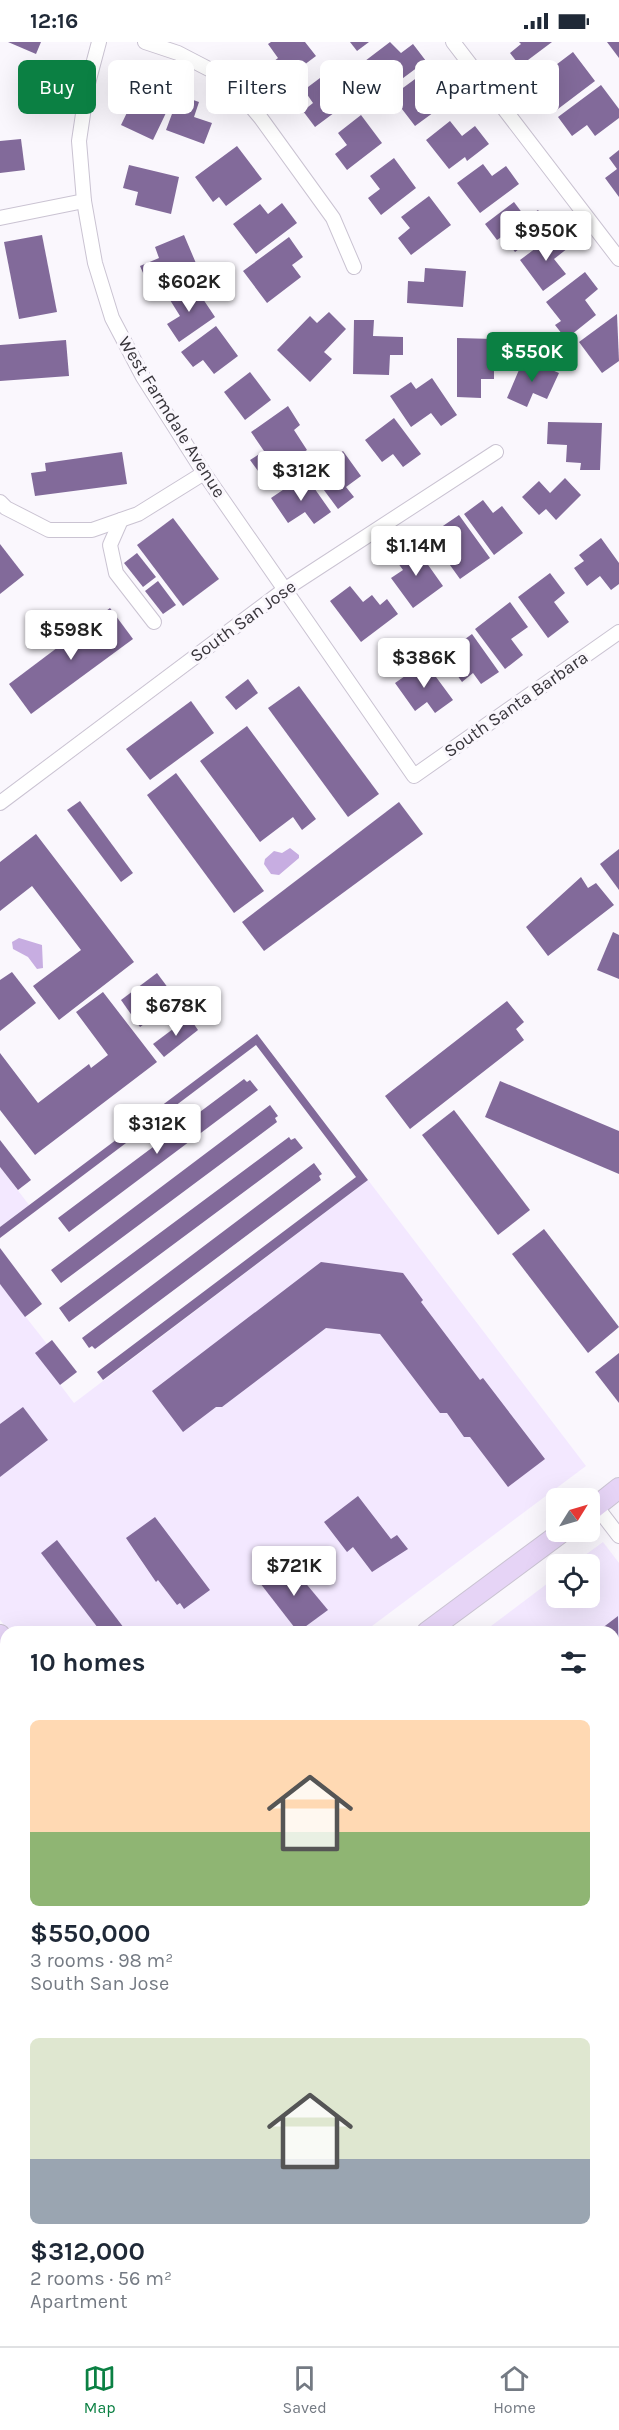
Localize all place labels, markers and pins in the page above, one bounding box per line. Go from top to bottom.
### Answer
pin: $950K [504,211,588,262]
pin: $602K [147,262,231,313]
pin: $550K [490,332,574,383]
pin: $312K [259,451,343,502]
pin: $1.14M [367,526,465,577]
pin: $598K [29,610,113,661]
pin: $386K [382,638,466,689]
pin: $678K [134,986,218,1037]
pin: $312K [115,1104,199,1155]
pin: $721K [252,1546,336,1597]

